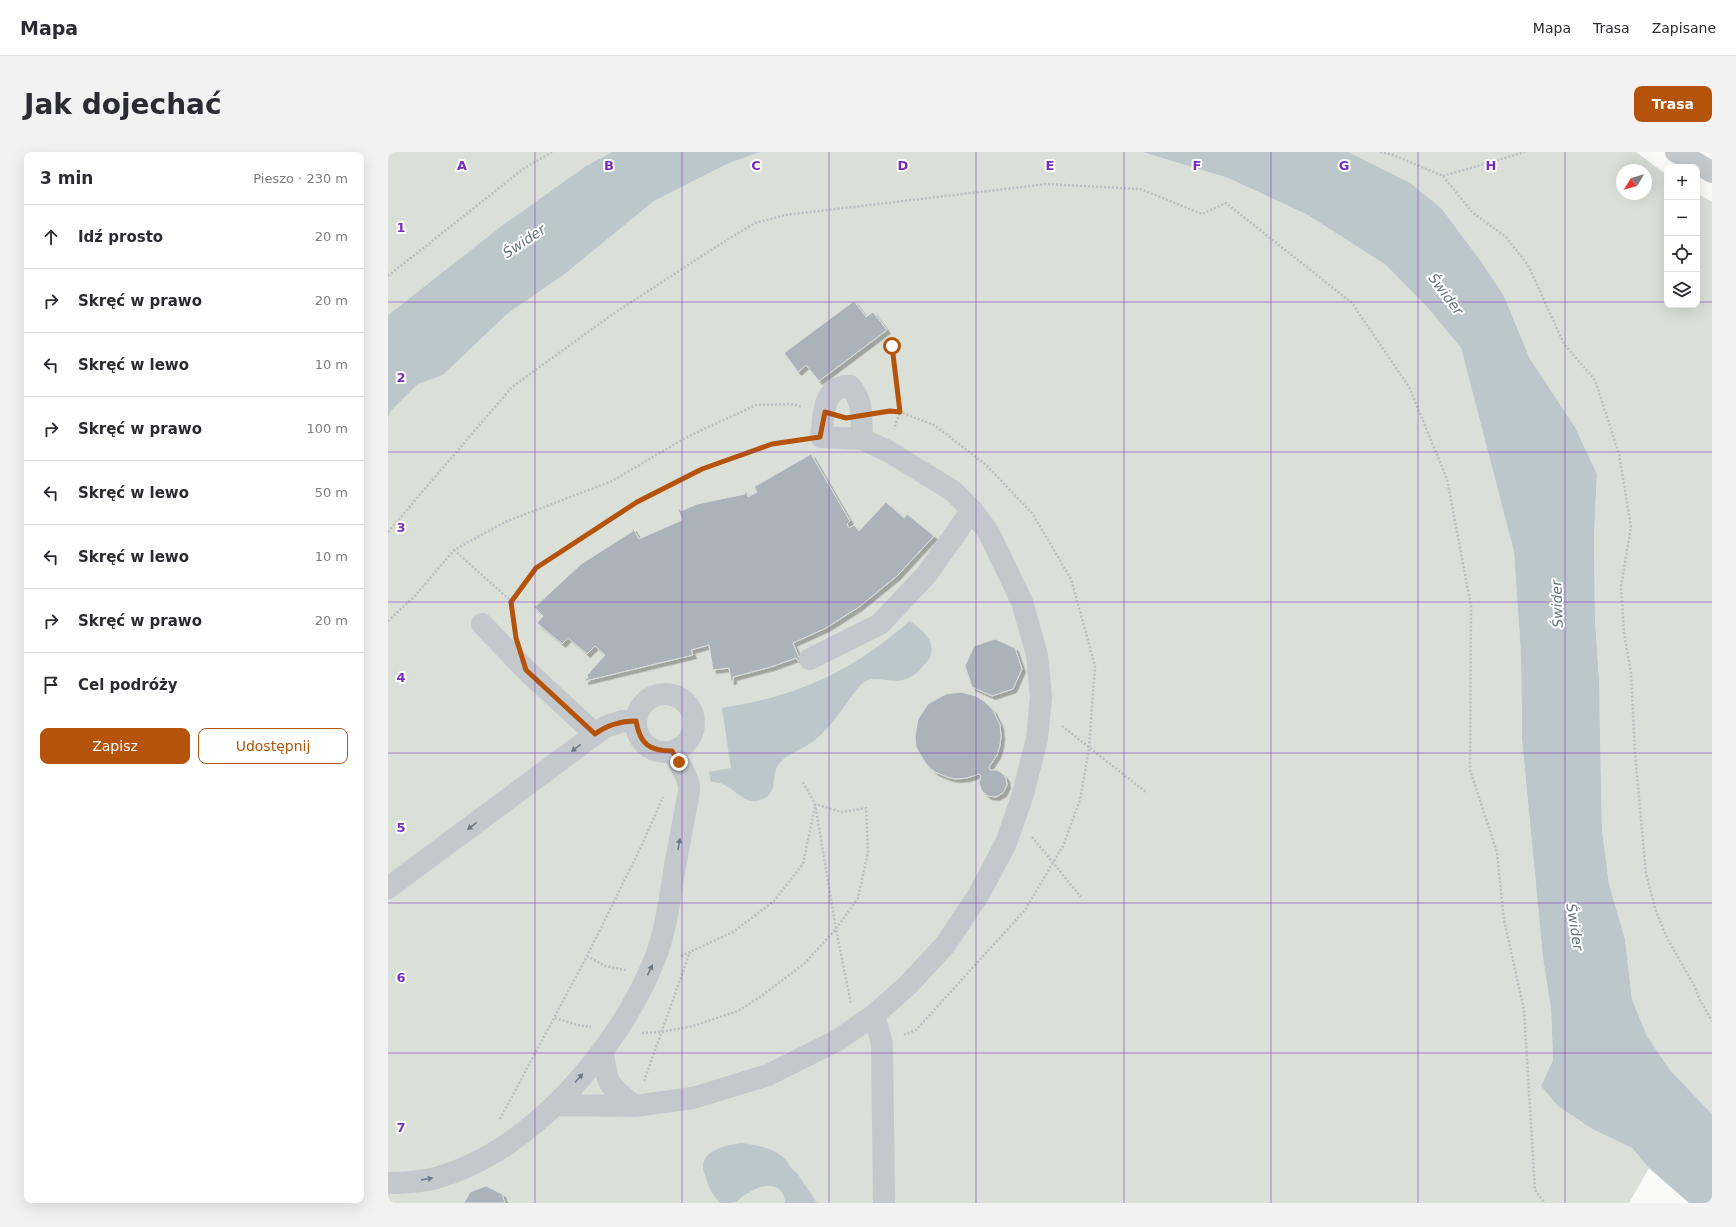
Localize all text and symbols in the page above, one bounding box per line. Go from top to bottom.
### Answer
text: Mapa [20,17,78,39]
text: Mapa [1533,20,1571,36]
text: Trasa [1593,20,1630,36]
text: Zapisane [1652,20,1716,36]
button: Trasa [1634,86,1712,122]
text: Jak dojechać [24,88,222,121]
text: A [457,158,467,173]
text: B [604,158,614,173]
text: C [751,158,761,173]
text: D [898,158,909,173]
text: E [1046,158,1054,173]
text: F [1193,158,1201,173]
text: G [1339,158,1349,173]
text: H [1486,158,1496,173]
north arrow [1616,164,1652,200]
map controls [1664,164,1700,308]
button: + [1664,164,1700,200]
text: 3 min [40,168,93,188]
text: Pieszo · 230 m [253,171,348,186]
button: − [1664,200,1700,236]
text: 1 [396,220,406,235]
water label: Świder [499,220,549,261]
icon: ahead [40,226,62,248]
text: Idź prosto [78,228,163,246]
text: 20 m [315,229,348,244]
button: locate [1664,236,1700,272]
water label: Świder [1425,270,1468,319]
button: layers [1664,272,1700,308]
icon: right [40,290,62,312]
text: Skręć w prawo [78,292,202,310]
text: 20 m [315,293,348,308]
route start [883,337,901,355]
icon: left [40,354,62,376]
text: Skręć w lewo [78,356,189,374]
text: 10 m [315,357,348,372]
text: 2 [396,370,406,385]
icon: right [40,418,62,440]
text: Skręć w prawo [78,420,202,438]
text: 100 m [306,421,348,436]
icon: left [40,482,62,504]
text: Skręć w lewo [78,484,189,502]
text: 50 m [315,485,348,500]
text: 3 [396,520,406,535]
icon: left [40,546,62,568]
text: Skręć w lewo [78,548,189,566]
text: 10 m [315,549,348,564]
water label: Świder [1547,579,1566,628]
icon: right [40,610,62,632]
text: Skręć w prawo [78,612,202,630]
text: 20 m [315,613,348,628]
text: 4 [396,670,406,685]
icon: arrive [40,674,62,696]
text: Cel podróży [78,676,178,694]
button: Zapisz [40,728,190,764]
button: Udostępnij [198,728,348,764]
one-way arrow [571,744,582,752]
route end [670,753,688,771]
text: 5 [396,820,406,835]
one-way arrow [467,821,478,830]
one-way arrow [677,838,683,850]
water label: Świder [1563,902,1588,953]
one-way arrow [647,965,653,976]
text: 6 [396,970,406,985]
one-way arrow [574,1074,583,1083]
text: 7 [396,1120,406,1135]
one-way arrow [421,1176,433,1182]

